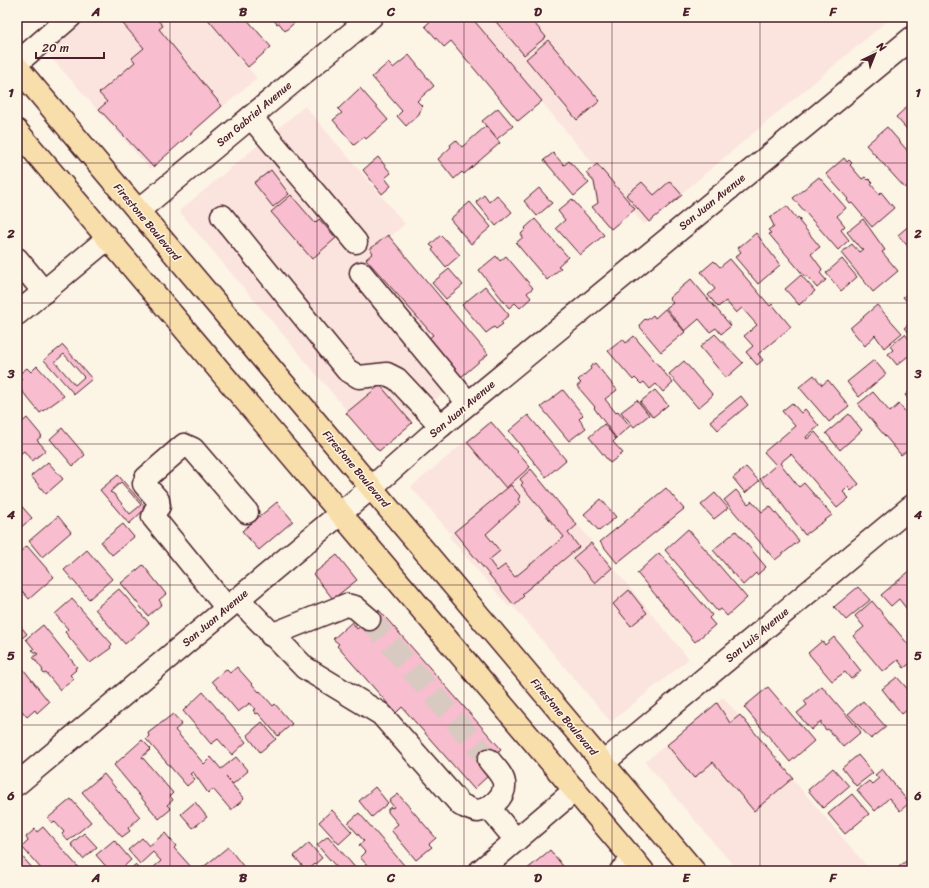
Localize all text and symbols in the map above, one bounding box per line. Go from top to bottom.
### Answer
text: A [91,0,100,23]
text: B [239,0,248,23]
text: C [386,0,396,23]
text: D [534,0,542,23]
text: E [682,0,691,23]
text: F [828,0,837,23]
scale bar [36,34,104,60]
north arrow [855,34,895,74]
text: 20 m [42,37,69,59]
text: N [871,37,891,57]
street label: San Gabriel Avenue [212,76,296,152]
text: 1 [8,81,14,104]
text: 1 [915,81,921,104]
street label: San Juan Avenue [674,168,750,235]
street label: Firestone Boulevard [109,179,186,266]
text: 2 [6,222,15,245]
text: 2 [913,222,922,245]
text: 3 [6,362,15,385]
text: 3 [913,362,922,385]
street label: San Juan Avenue [425,375,500,443]
street label: Firestone Boulevard [318,426,395,513]
text: 4 [6,503,16,526]
text: 4 [913,503,923,526]
street label: San Juan Avenue [178,584,253,652]
street label: San Luis Avenue [721,602,794,667]
text: 5 [7,644,15,667]
text: 5 [914,644,922,667]
street label: Firestone Boulevard [526,674,603,761]
text: 6 [6,784,15,807]
text: 6 [913,784,922,807]
text: A [91,866,100,888]
text: B [239,866,248,888]
text: C [386,866,396,888]
text: D [534,866,542,888]
text: E [682,866,691,888]
text: F [828,866,837,888]

